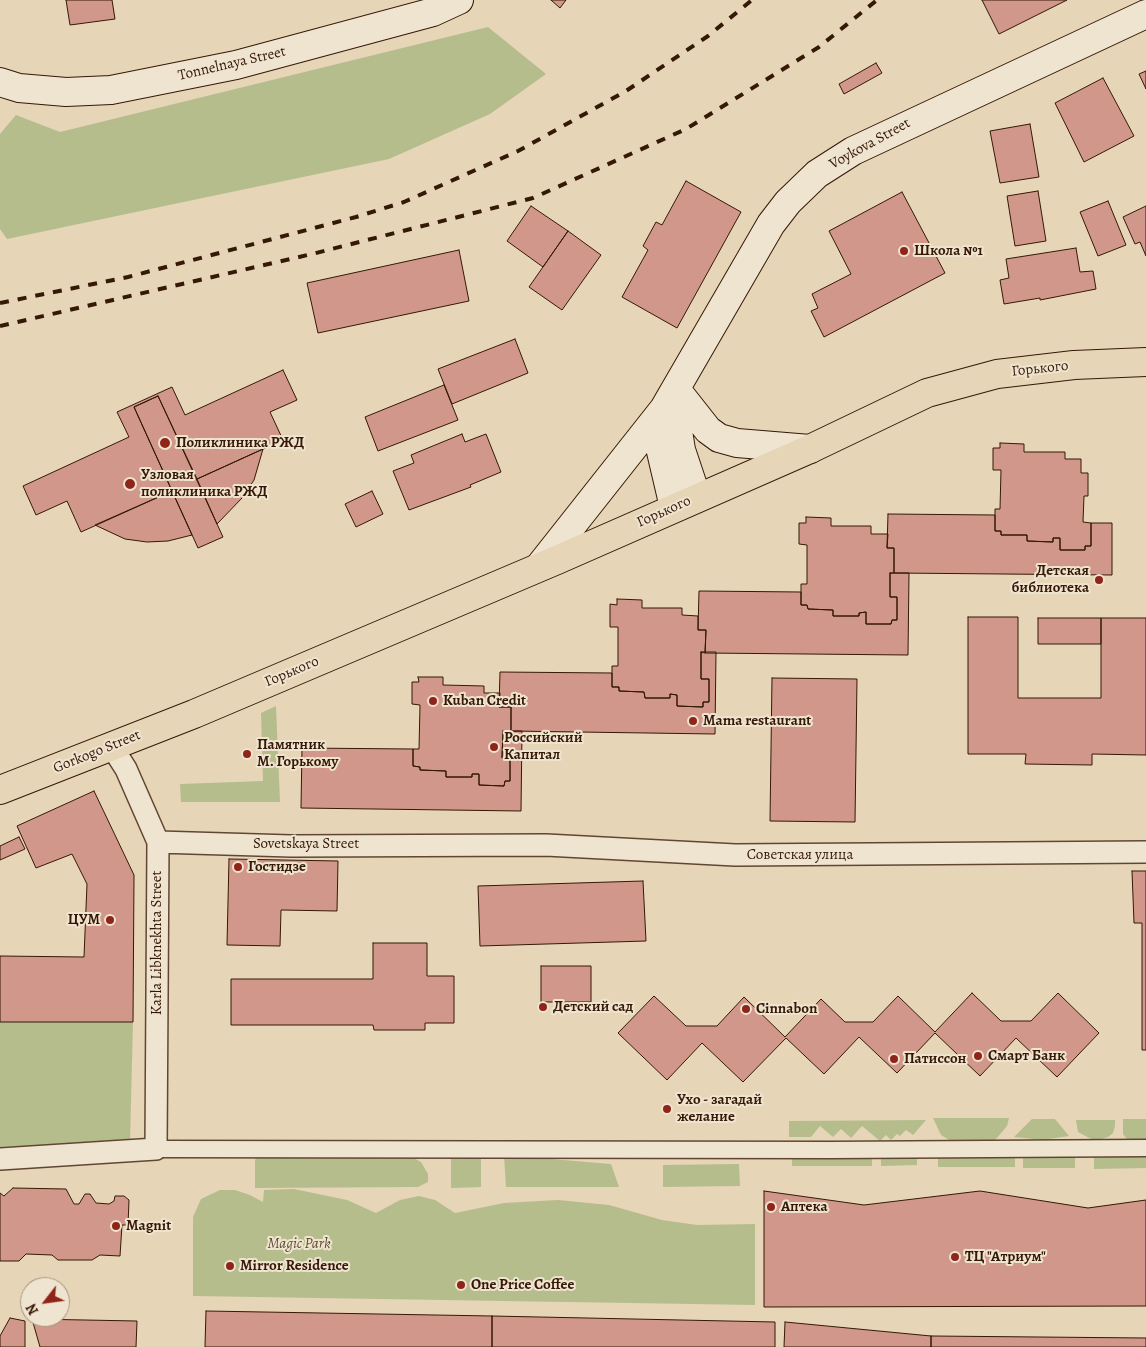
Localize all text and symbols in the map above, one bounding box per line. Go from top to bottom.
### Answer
street label: Tonnelnaya Street [176,43,288,85]
street label: Voykova Street [826,114,914,174]
place label: Школа №1 [914,242,983,260]
marker: Школа №1 [898,245,910,257]
street label: Горького [1011,357,1069,381]
place label: Поликлиника РЖД [176,434,304,452]
marker: Поликлиника РЖД [158,436,172,450]
place label: Узловая поликлиника РЖД [141,466,267,501]
marker: Узловая поликлиника РЖД [123,477,137,491]
street label: Горького [634,492,694,532]
place label: Детская библиотека [1012,562,1089,597]
marker: Детская библиотека [1093,574,1105,586]
street label: Горького [262,653,322,691]
place label: Kuban Credit [443,692,526,710]
marker: Kuban Credit [427,695,439,707]
place label: Mama restaurant [703,712,811,730]
marker: Mama restaurant [687,715,699,727]
street label: Gorkogo Street [51,726,143,778]
place label: Российский Капитал [504,729,583,764]
place label: Памятник М. Горькому [257,736,339,771]
marker: Российский Капитал [488,741,500,753]
marker: Памятник М. Горькому [241,748,253,760]
street label: Sovetskaya Street [253,835,359,853]
street label: Советская улица [747,846,853,864]
place label: Гостидзе [248,858,306,876]
marker: Гостидзе [232,861,244,873]
street label: Karla Libknekhta Street [148,871,166,1015]
place label: ЦУМ [68,911,100,929]
marker: ЦУМ [104,914,116,926]
place label: Детский сад [553,998,633,1016]
place label: Cinnabon [756,1000,817,1018]
marker: Детский сад [537,1001,549,1013]
marker: Cinnabon [740,1003,752,1015]
place label: Смарт Банк [988,1047,1065,1065]
place label: Патиссон [904,1050,966,1068]
marker: Смарт Банк [972,1050,984,1062]
marker: Патиссон [888,1053,900,1065]
place label: Ухо - загадай желание [677,1091,762,1126]
marker: Ухо - загадай желание [661,1103,673,1115]
place label: Аптека [781,1198,828,1216]
marker: Аптека [765,1201,777,1213]
place label: Magnit [126,1217,171,1235]
marker: Magnit [110,1220,122,1232]
park label: Magic Park [267,1235,331,1253]
place label: ТЦ "Атриум" [965,1248,1046,1266]
marker: ТЦ "Атриум" [949,1251,961,1263]
place label: Mirror Residence [240,1257,349,1275]
marker: Mirror Residence [224,1260,236,1272]
place label: One Price Coffee [471,1276,574,1294]
north arrow [20,1277,70,1327]
marker: One Price Coffee [455,1279,467,1291]
text: N [22,1300,43,1318]

